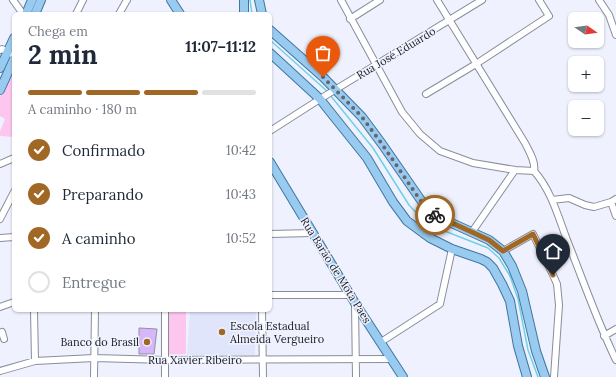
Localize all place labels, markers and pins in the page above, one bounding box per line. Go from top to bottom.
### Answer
pin [306,36,340,77]
pin [536,234,570,275]
place label: Escola Estadual Almeida Vergueiro [229,319,324,346]
marker: Escola Estadual Almeida Vergueiro [217,327,227,337]
place label: Banco do Brasil [60,335,139,349]
marker: Banco do Brasil [142,337,152,347]

